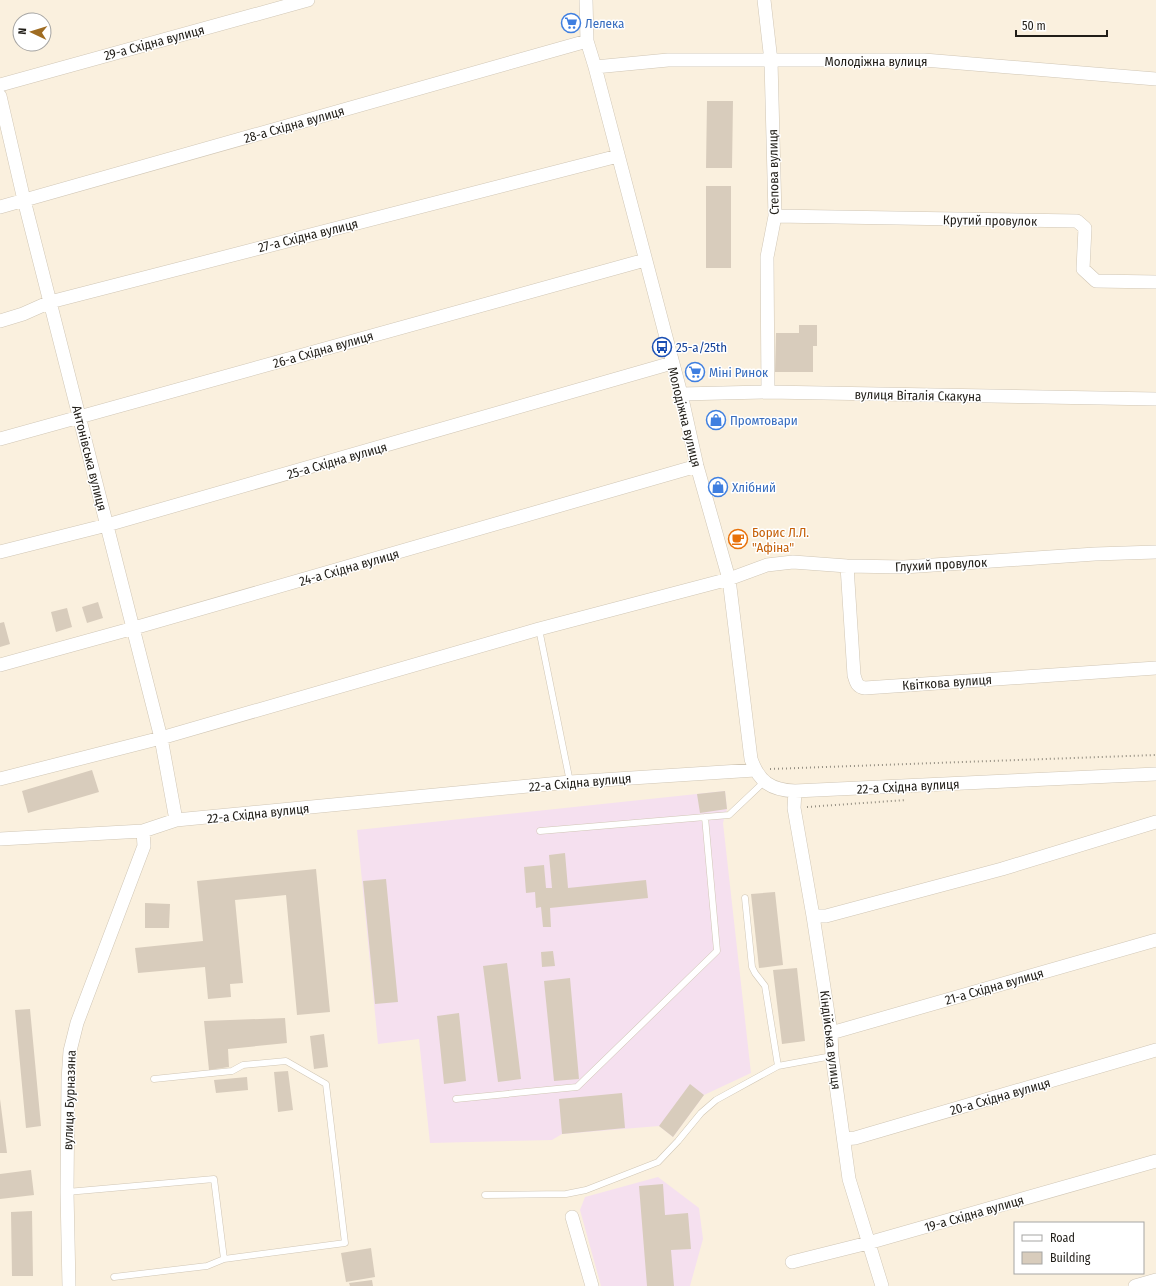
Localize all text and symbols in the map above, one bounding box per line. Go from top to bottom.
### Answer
north arrow [12,12,52,52]
supermarket icon: Лелека [560,12,582,34]
scale bar [1016,12,1107,38]
place label: Лелека [585,16,624,31]
text: 50 m [1022,19,1046,33]
street label: 29-а Східна вулиця [102,22,206,63]
text: N [16,28,29,35]
street label: Молодіжна вулиця [825,54,927,69]
street label: 28-а Східна вулиця [242,103,346,146]
street label: Степова вулиця [765,129,782,215]
street label: Крутий провулок [943,212,1037,229]
street label: 27-а Східна вулиця [257,216,360,255]
street label: 26-а Східна вулиця [271,328,375,371]
bus stop icon: 25-а/25th [651,336,673,358]
place label: 25-а/25th [676,340,727,355]
supermarket icon: Міні Ринок [684,361,706,383]
street label: Молодіжна вулиця [665,365,704,469]
place label: Міні Ринок [709,365,768,380]
street label: вулиця Віталія Скакуна [854,387,982,404]
street label: Антонівська вулиця [69,404,110,512]
shop icon: Промтовари [705,409,727,431]
place label: Промтовари [730,413,798,428]
street label: 25-а Східна вулиця [286,439,389,482]
shop icon: Хлібний [707,476,729,498]
place label: Хлібний [732,480,776,495]
place label: Борис Л.Л. "Афіна" [752,525,809,555]
cafe icon: Борис Л.Л. "Афіна" [727,528,749,550]
street label: 24-а Східна вулиця [298,546,401,589]
street label: Глухий провулок [895,555,987,574]
street label: Квіткова вулиця [902,672,992,693]
street label: 22-а Східна вулиця [528,771,632,794]
street label: 22-а Східна вулиця [856,776,960,797]
street label: 22-а Східна вулиця [206,801,310,826]
street label: 21-а Східна вулиця [943,965,1045,1008]
street label: Кіндійська вулиця [817,990,844,1091]
street label: вулиця Бурназяна [60,1050,79,1150]
street label: 20-а Східна вулиця [948,1075,1052,1118]
street label: 19-а Східна вулиця [923,1192,1026,1235]
legend [1014,1222,1144,1274]
text: Road [1050,1231,1075,1245]
text: Building [1050,1251,1091,1265]

